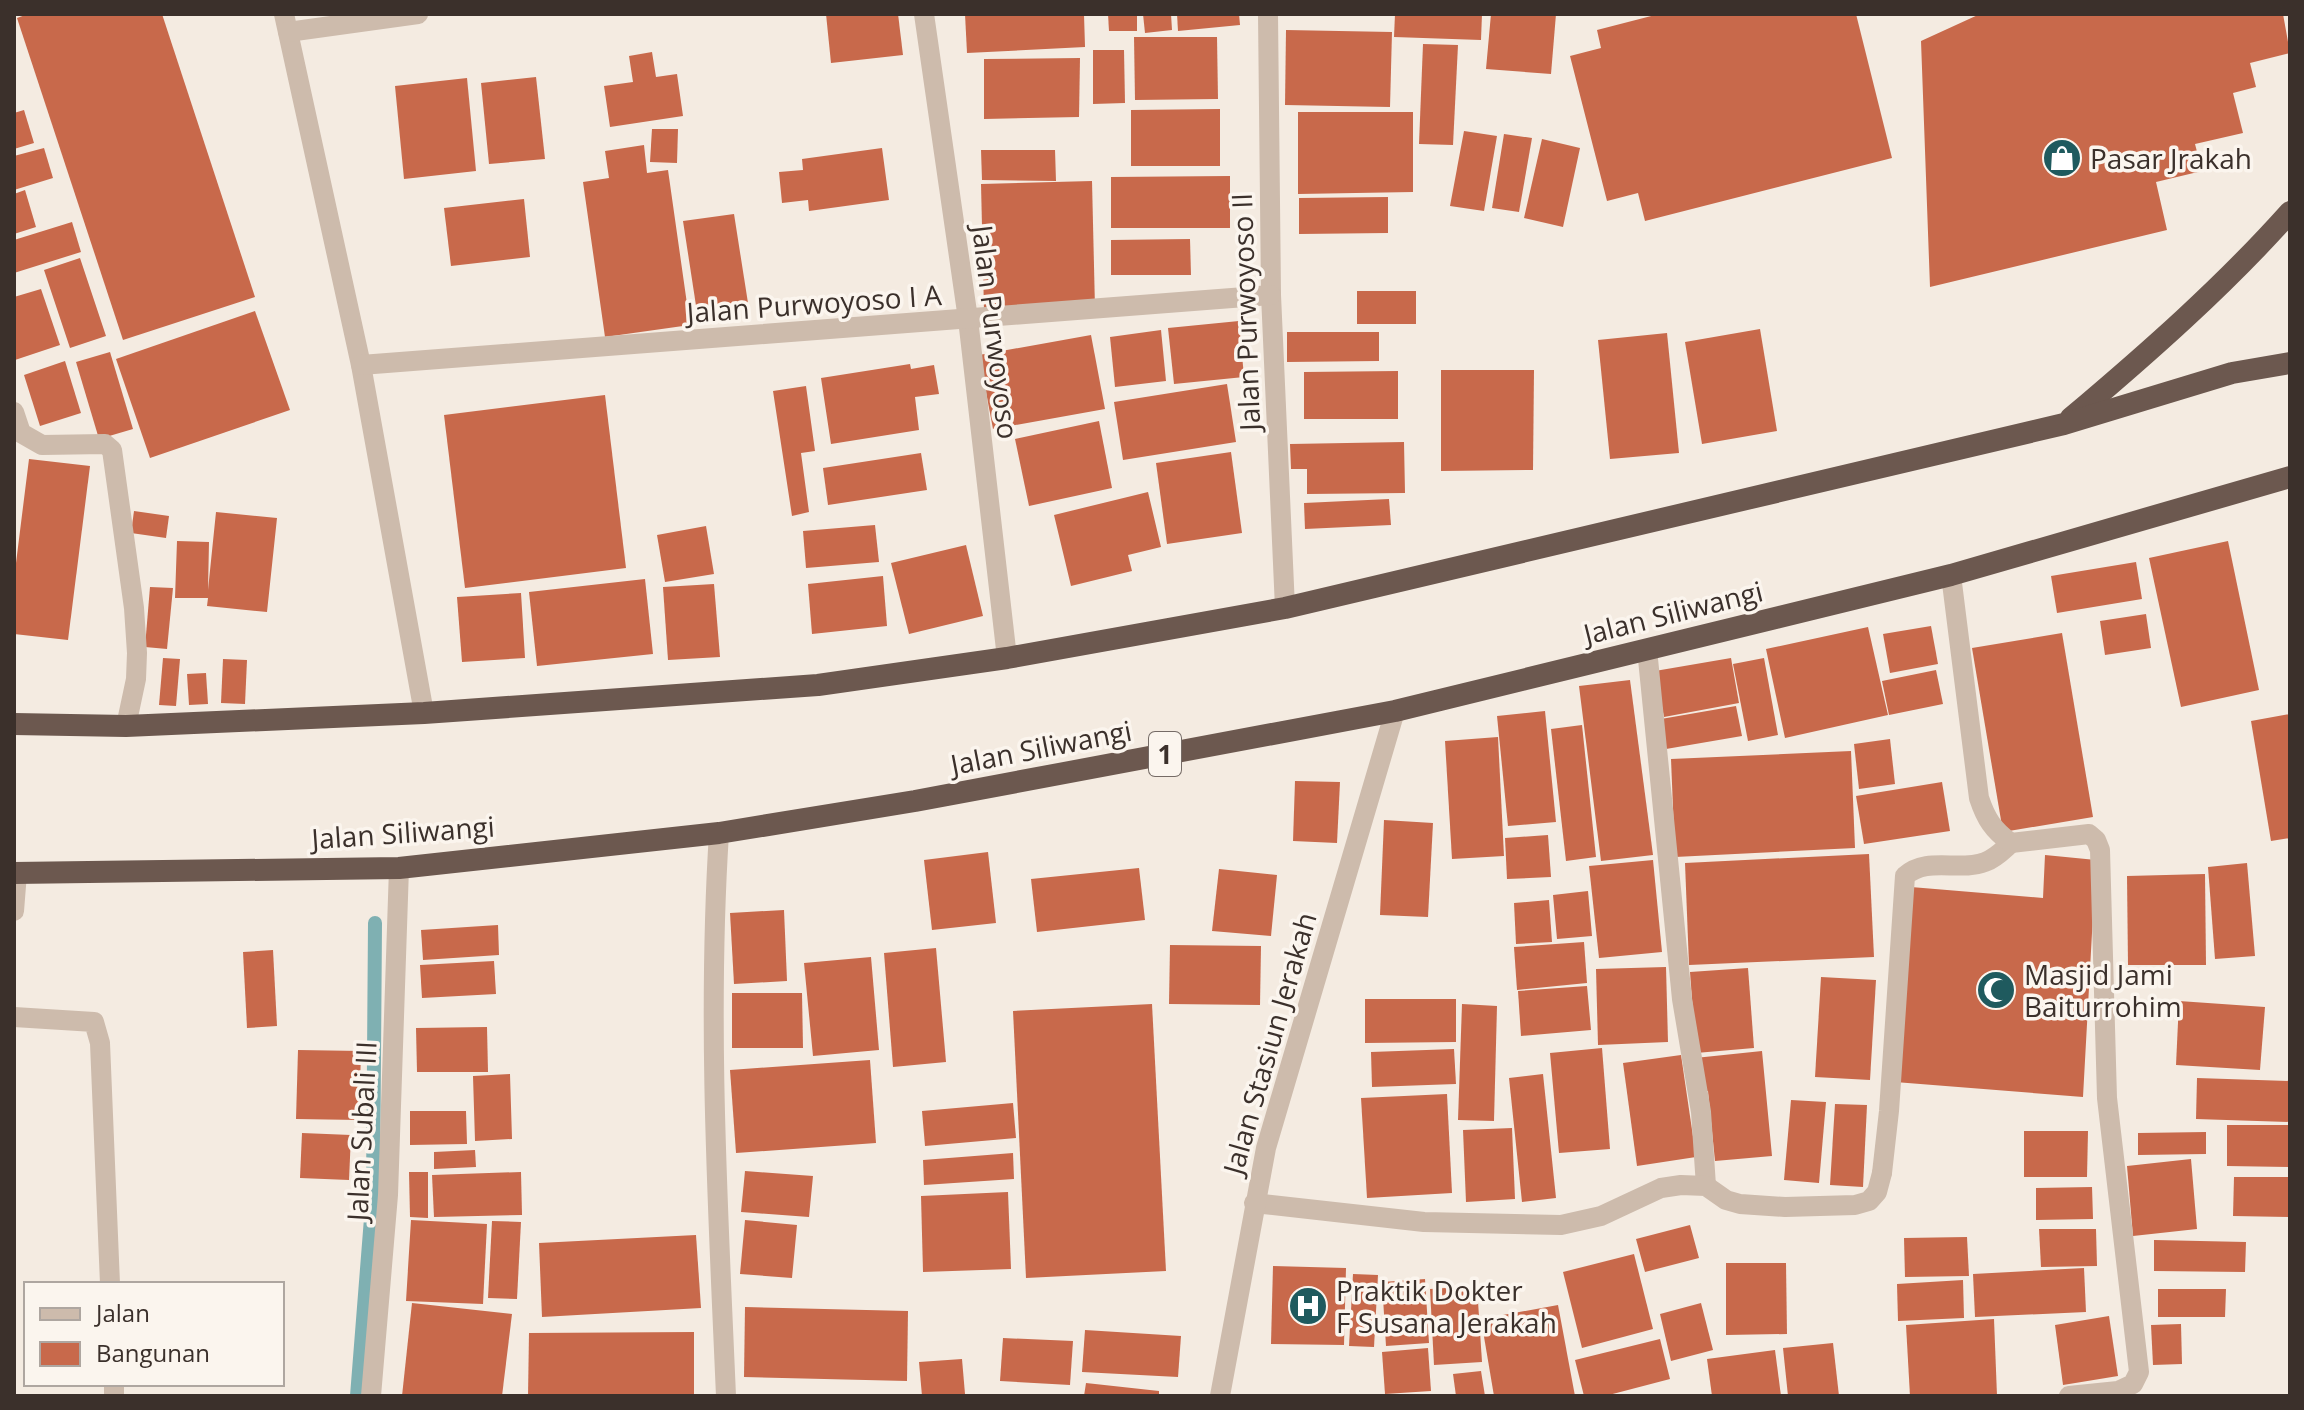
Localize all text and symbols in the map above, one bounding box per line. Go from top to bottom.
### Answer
shop icon: Pasar Jrakah [2041,137,2083,179]
place label: Pasar Jrakah [2090,139,2252,177]
street label: Jalan Purwoyoso II [1222,192,1268,435]
street label: Jalan Purwoyoso [964,220,1028,441]
street label: Jalan Purwoyoso I A [682,275,943,331]
street label: Jalan Siliwangi [1577,571,1767,653]
street label: Jalan Siliwangi [944,711,1135,784]
road number: 1 [1149,732,1181,776]
street label: Jalan Siliwangi [307,807,496,858]
street label: Jalan Stasiun Jerakah [1213,908,1325,1181]
place label: Masjid Jami Baiturrohim [2024,955,2182,1025]
mosque icon: Masjid Jami Baiturrohim [1975,969,2017,1011]
street label: Jalan Subali III [337,1040,385,1225]
place label: Praktik Dokter F Susana Jerakah [1336,1271,1557,1341]
legend [24,1282,284,1386]
hospital icon: Praktik Dokter F Susana Jerakah [1287,1285,1329,1327]
text: Jalan [94,1296,150,1329]
text: Bangunan [96,1336,210,1369]

